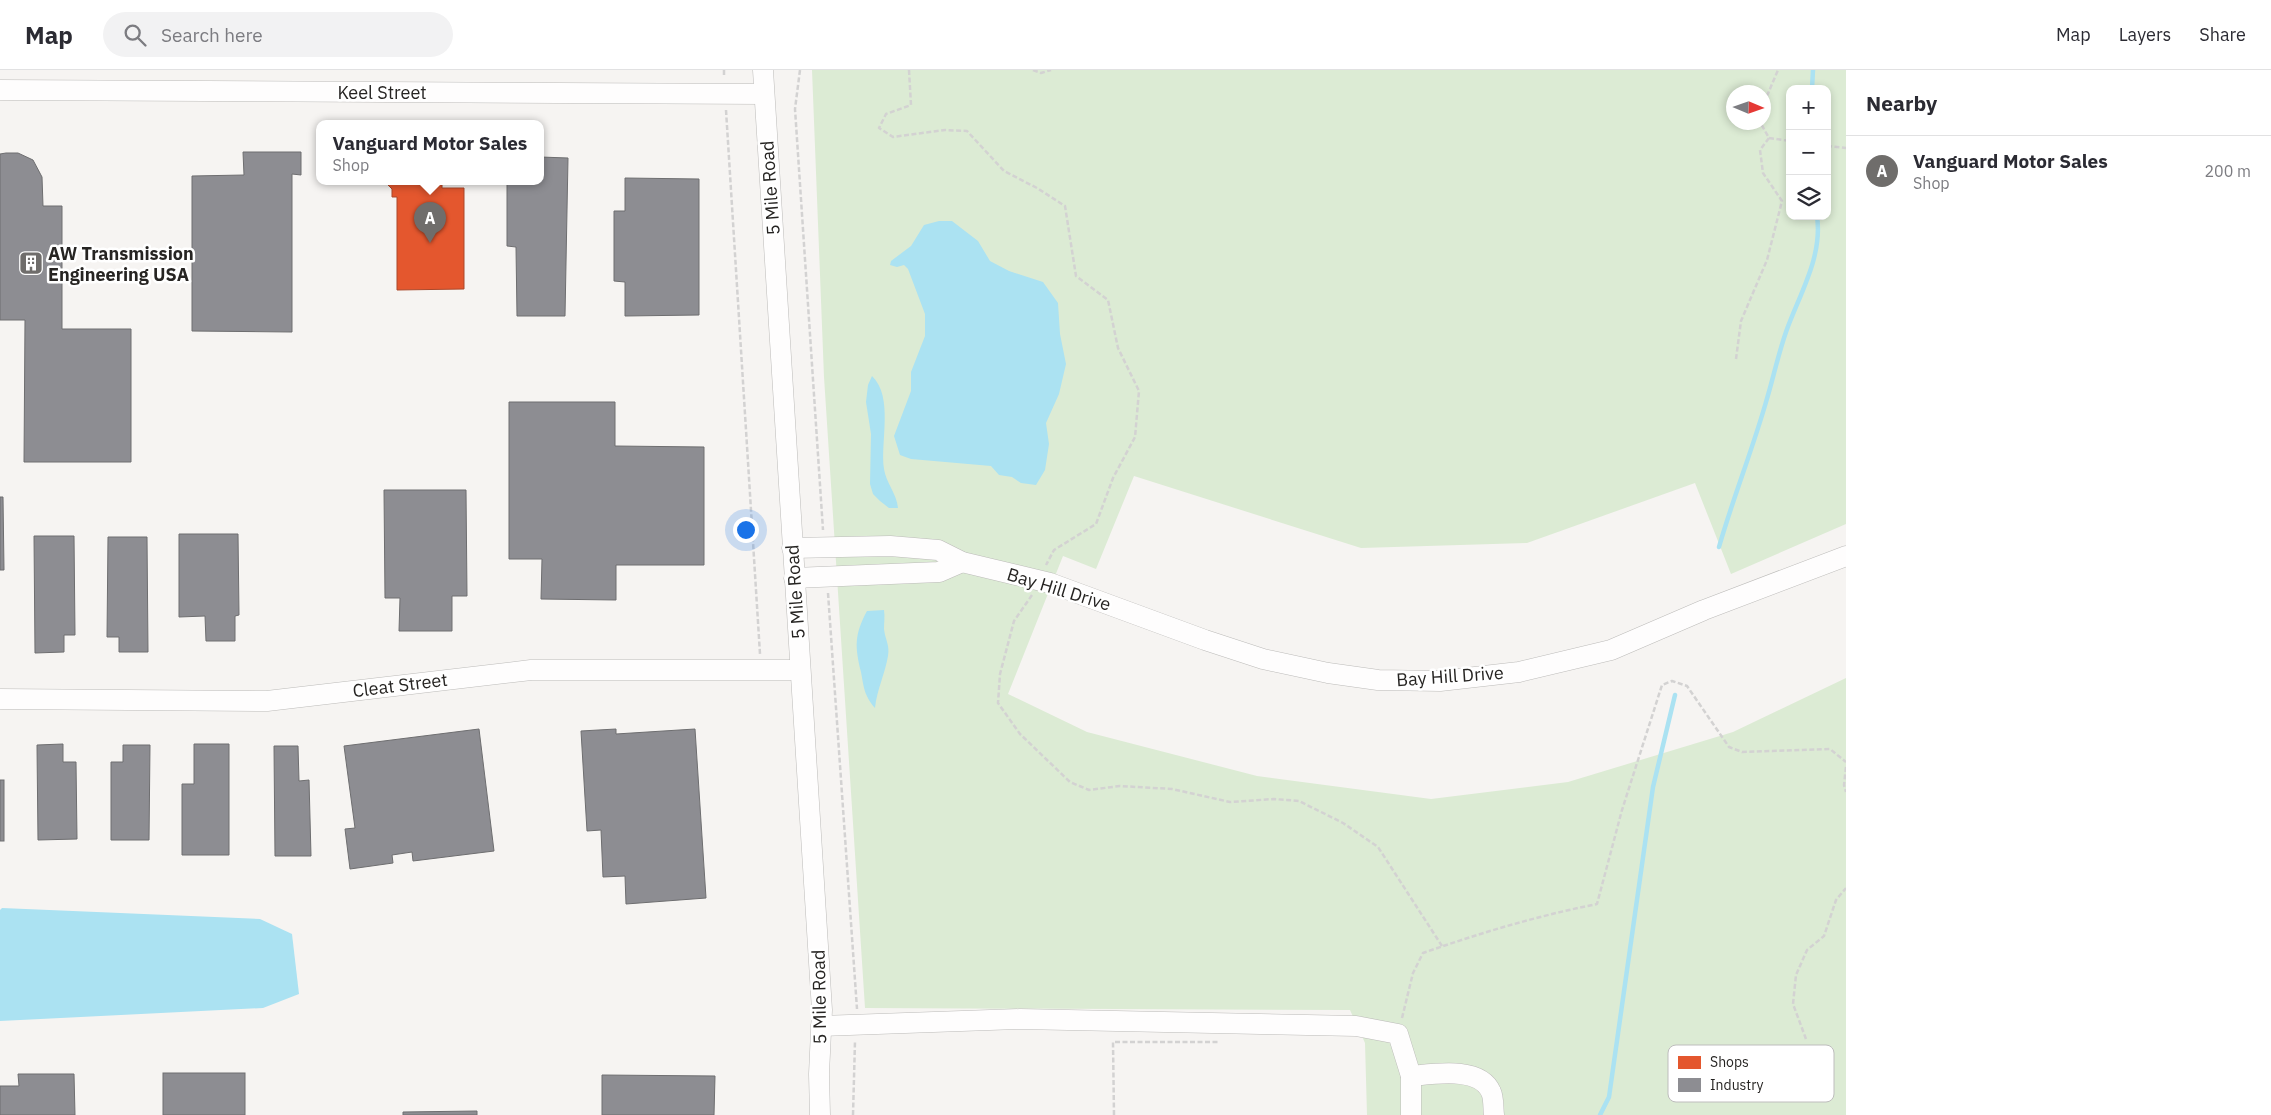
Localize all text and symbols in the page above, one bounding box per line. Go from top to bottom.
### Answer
search box [103,12,453,57]
text: Map [25,19,73,51]
icon: search [121,21,149,49]
text: Search here [161,23,263,47]
text: Map [2056,23,2091,46]
text: Layers [2119,23,2171,46]
text: Share [2199,23,2246,46]
street label: Keel Street [337,81,427,104]
north arrow [1726,85,1771,130]
map controls [1786,85,1831,220]
button: + [1786,85,1831,130]
text: Nearby [1866,89,1937,117]
popup [316,120,544,185]
button: − [1786,130,1831,175]
text: Vanguard Motor Sales [333,131,527,155]
street label: 5 Mile Road [755,140,785,236]
text: Vanguard Motor Sales [1913,149,2108,173]
text: Shop [333,155,369,175]
text: A [1877,161,1887,181]
text: 200 m [2204,161,2251,181]
text: Shop [1913,173,1950,193]
button: layers [1786,175,1831,220]
pin: A [414,202,446,243]
place label: AW Transmission Engineering USA [48,242,194,286]
building icon: AW Transmission Engineering USA [18,250,44,276]
your location [733,517,759,543]
street label: 5 Mile Road [780,544,810,640]
street label: Bay Hill Drive [1004,562,1114,616]
street label: Bay Hill Drive [1396,661,1505,691]
street label: Cleat Street [351,668,449,702]
street label: 5 Mile Road [807,950,831,1044]
legend [1668,1045,1834,1102]
text: Shops [1710,1053,1749,1071]
text: Industry [1710,1076,1764,1094]

